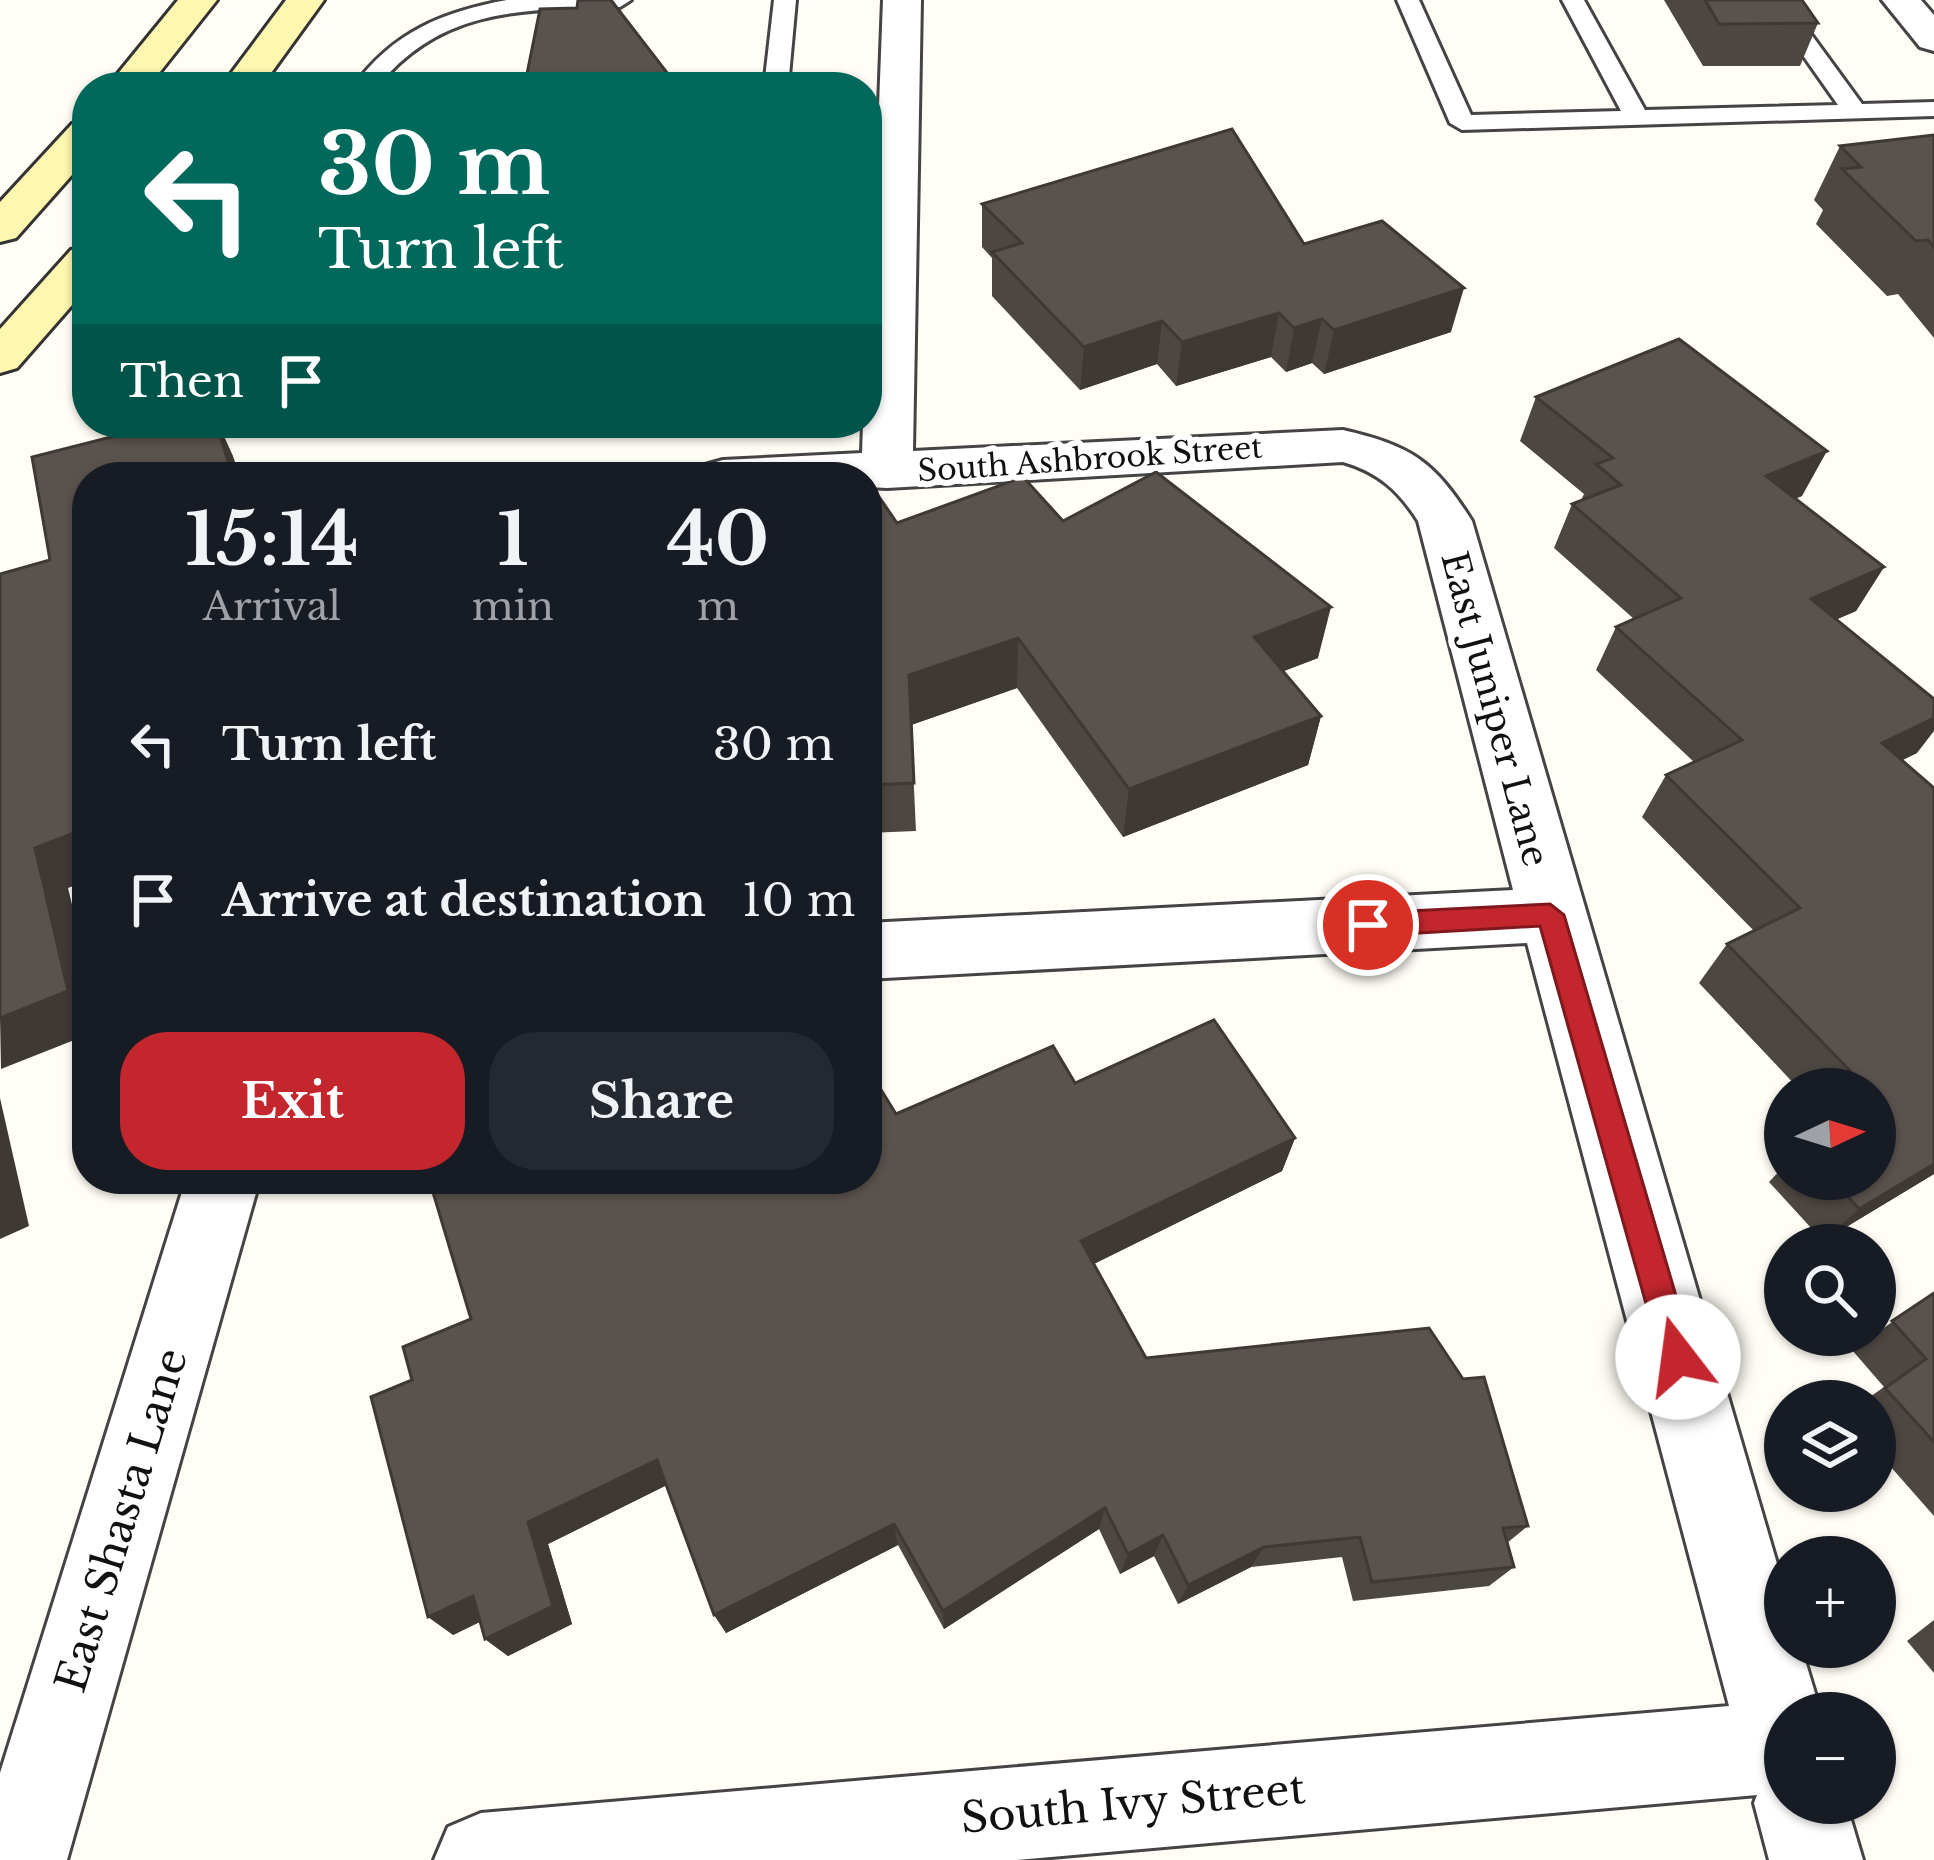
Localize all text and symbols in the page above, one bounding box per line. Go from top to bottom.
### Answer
text: 30 m [318,113,550,217]
icon: left [120,120,276,276]
text: Turn left [318,216,564,283]
icon: arrive [268,348,334,414]
text: Then [120,353,244,409]
street label: South Ashbrook Street [916,428,1264,490]
text: 15:14 [185,495,359,584]
text: 1 [497,495,529,584]
text: 40 [667,495,769,584]
street label: East Juniper Lane [1431,547,1559,871]
text: Arrival [203,582,341,631]
text: min [472,582,554,631]
text: m [697,582,739,631]
icon: left [120,711,186,777]
text: Turn left [222,716,436,772]
text: 30 m [713,716,834,772]
icon: arrive [120,867,186,933]
text: Arrive at destination [222,872,706,928]
text: 10 m [742,872,855,928]
pin [1317,874,1419,976]
icon: arrive [1335,892,1401,958]
button: Exit [120,1032,465,1170]
button: Share [489,1032,834,1170]
north arrow [1764,1068,1896,1200]
map controls [1764,1068,1896,1824]
button: search [1764,1224,1896,1356]
position arrow [1615,1294,1741,1420]
street label: East Shasta Lane [44,1342,198,1698]
button: layers [1764,1380,1896,1512]
button: + [1764,1536,1896,1668]
button: − [1764,1692,1896,1824]
street label: South Ivy Street [959,1762,1307,1844]

